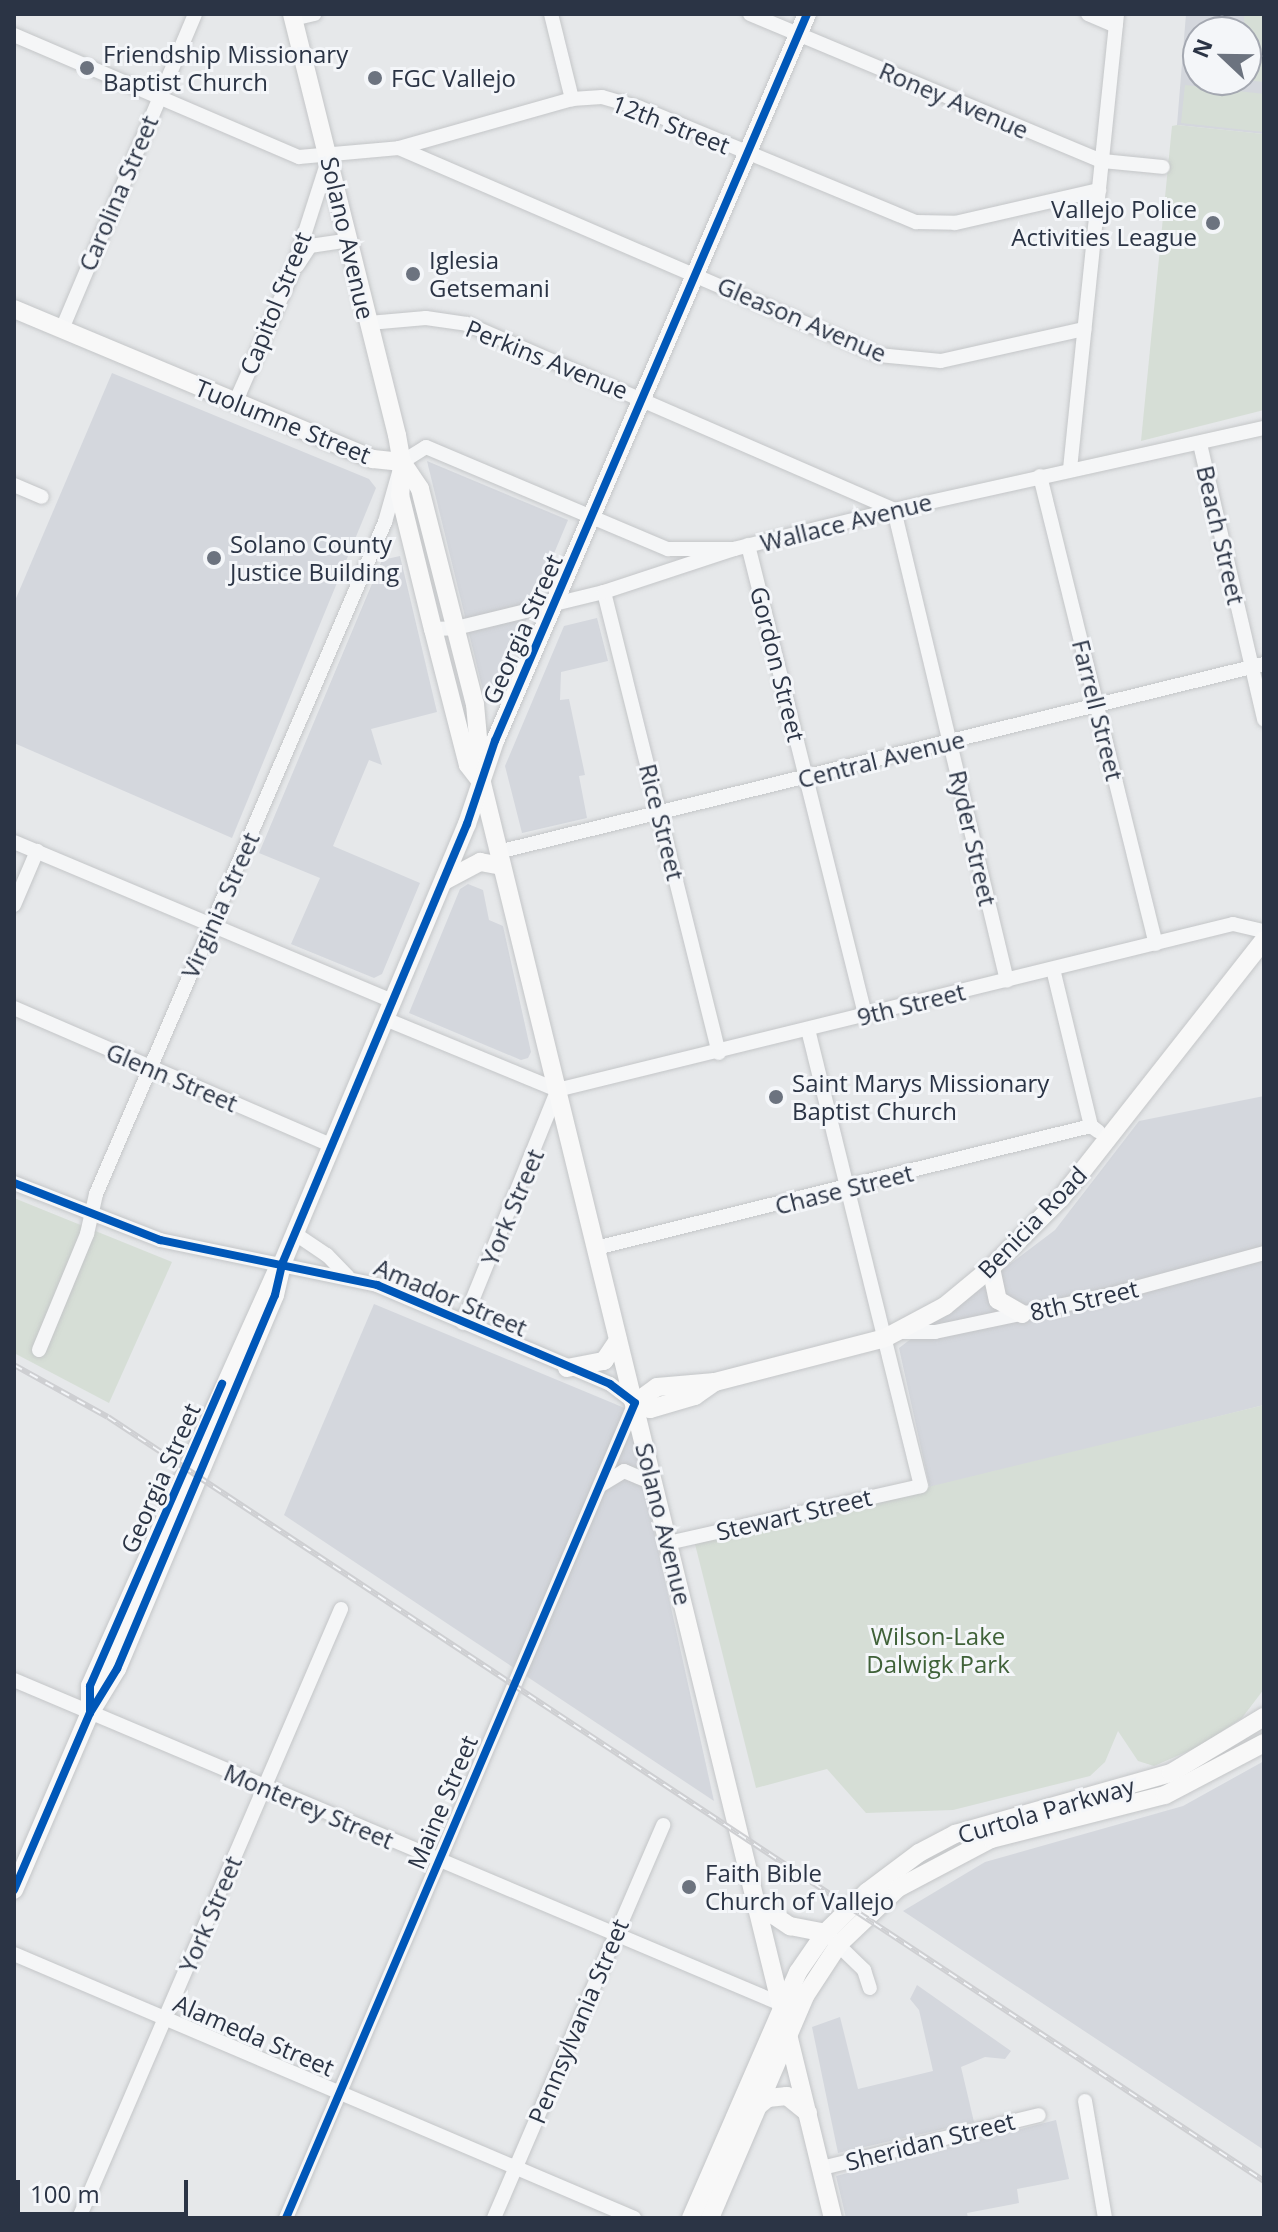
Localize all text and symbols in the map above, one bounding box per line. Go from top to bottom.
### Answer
north arrow [1182,16,1262,96]
text: N [1184,34,1219,62]
place label: Friendship Missionary Baptist Church [103,40,348,96]
street label: Roney Avenue [875,56,1033,144]
marker: Friendship Missionary Baptist Church [78,59,96,77]
place label: FGC Vallejo [391,64,516,92]
marker: FGC Vallejo [366,69,384,87]
street label: 12th Street [608,88,734,160]
street label: Carolina Street [72,111,164,275]
street label: Solano Avenue [315,154,381,322]
place label: Vallejo Police Activities League [1011,195,1197,251]
marker: Vallejo Police Activities League [1204,214,1222,232]
street label: Capitol Street [233,227,317,379]
place label: Iglesia Getsemani [429,246,550,302]
marker: Iglesia Getsemani [404,265,422,283]
street label: Gleason Avenue [713,270,891,368]
street label: Perkins Avenue [462,313,632,405]
street label: Tuolumne Street [191,373,375,469]
street label: Beach Street [1191,463,1251,607]
street label: Wallace Avenue [757,487,935,557]
place label: Solano County Justice Building [230,530,399,586]
marker: Solano County Justice Building [205,549,223,567]
street label: Georgia Street [476,550,568,708]
street label: Gordon Street [745,583,811,745]
street label: Farrell Street [1067,637,1129,783]
street label: Central Avenue [795,724,967,794]
street label: Rice Street [634,761,690,883]
street label: Ryder Street [943,767,1003,909]
street label: Virginia Street [175,828,265,982]
street label: 9th Street [854,977,968,1031]
street label: Glenn Street [102,1036,242,1118]
place label: Saint Marys Missionary Baptist Church [792,1069,1049,1125]
marker: Saint Marys Missionary Baptist Church [767,1088,785,1106]
street label: York Street [475,1145,549,1269]
street label: Chase Street [772,1158,916,1220]
street label: Benicia Road [972,1160,1092,1284]
street label: Amador Street [370,1252,532,1342]
street label: 8th Street [1027,1274,1141,1326]
street label: Georgia Street [114,1399,206,1557]
street label: Solano Avenue [630,1440,698,1608]
street label: Stewart Street [713,1482,875,1546]
park label: Wilson-Lake Dalwigk Park [866,1622,1010,1678]
street label: Maine Street [401,1731,483,1873]
street label: Monterey Street [220,1757,398,1855]
street label: Curtola Parkway [954,1771,1138,1849]
street label: York Street [173,1852,247,1976]
place label: Faith Bible Church of Vallejo [705,1859,894,1915]
marker: Faith Bible Church of Vallejo [680,1878,698,1896]
street label: Pennsylvania Street [522,1914,634,2128]
street label: Alameda Street [169,1988,339,2082]
street label: Sheridan Street [842,2106,1018,2176]
scale bar [20,2164,192,2214]
text: 100 m [30,2177,100,2210]

